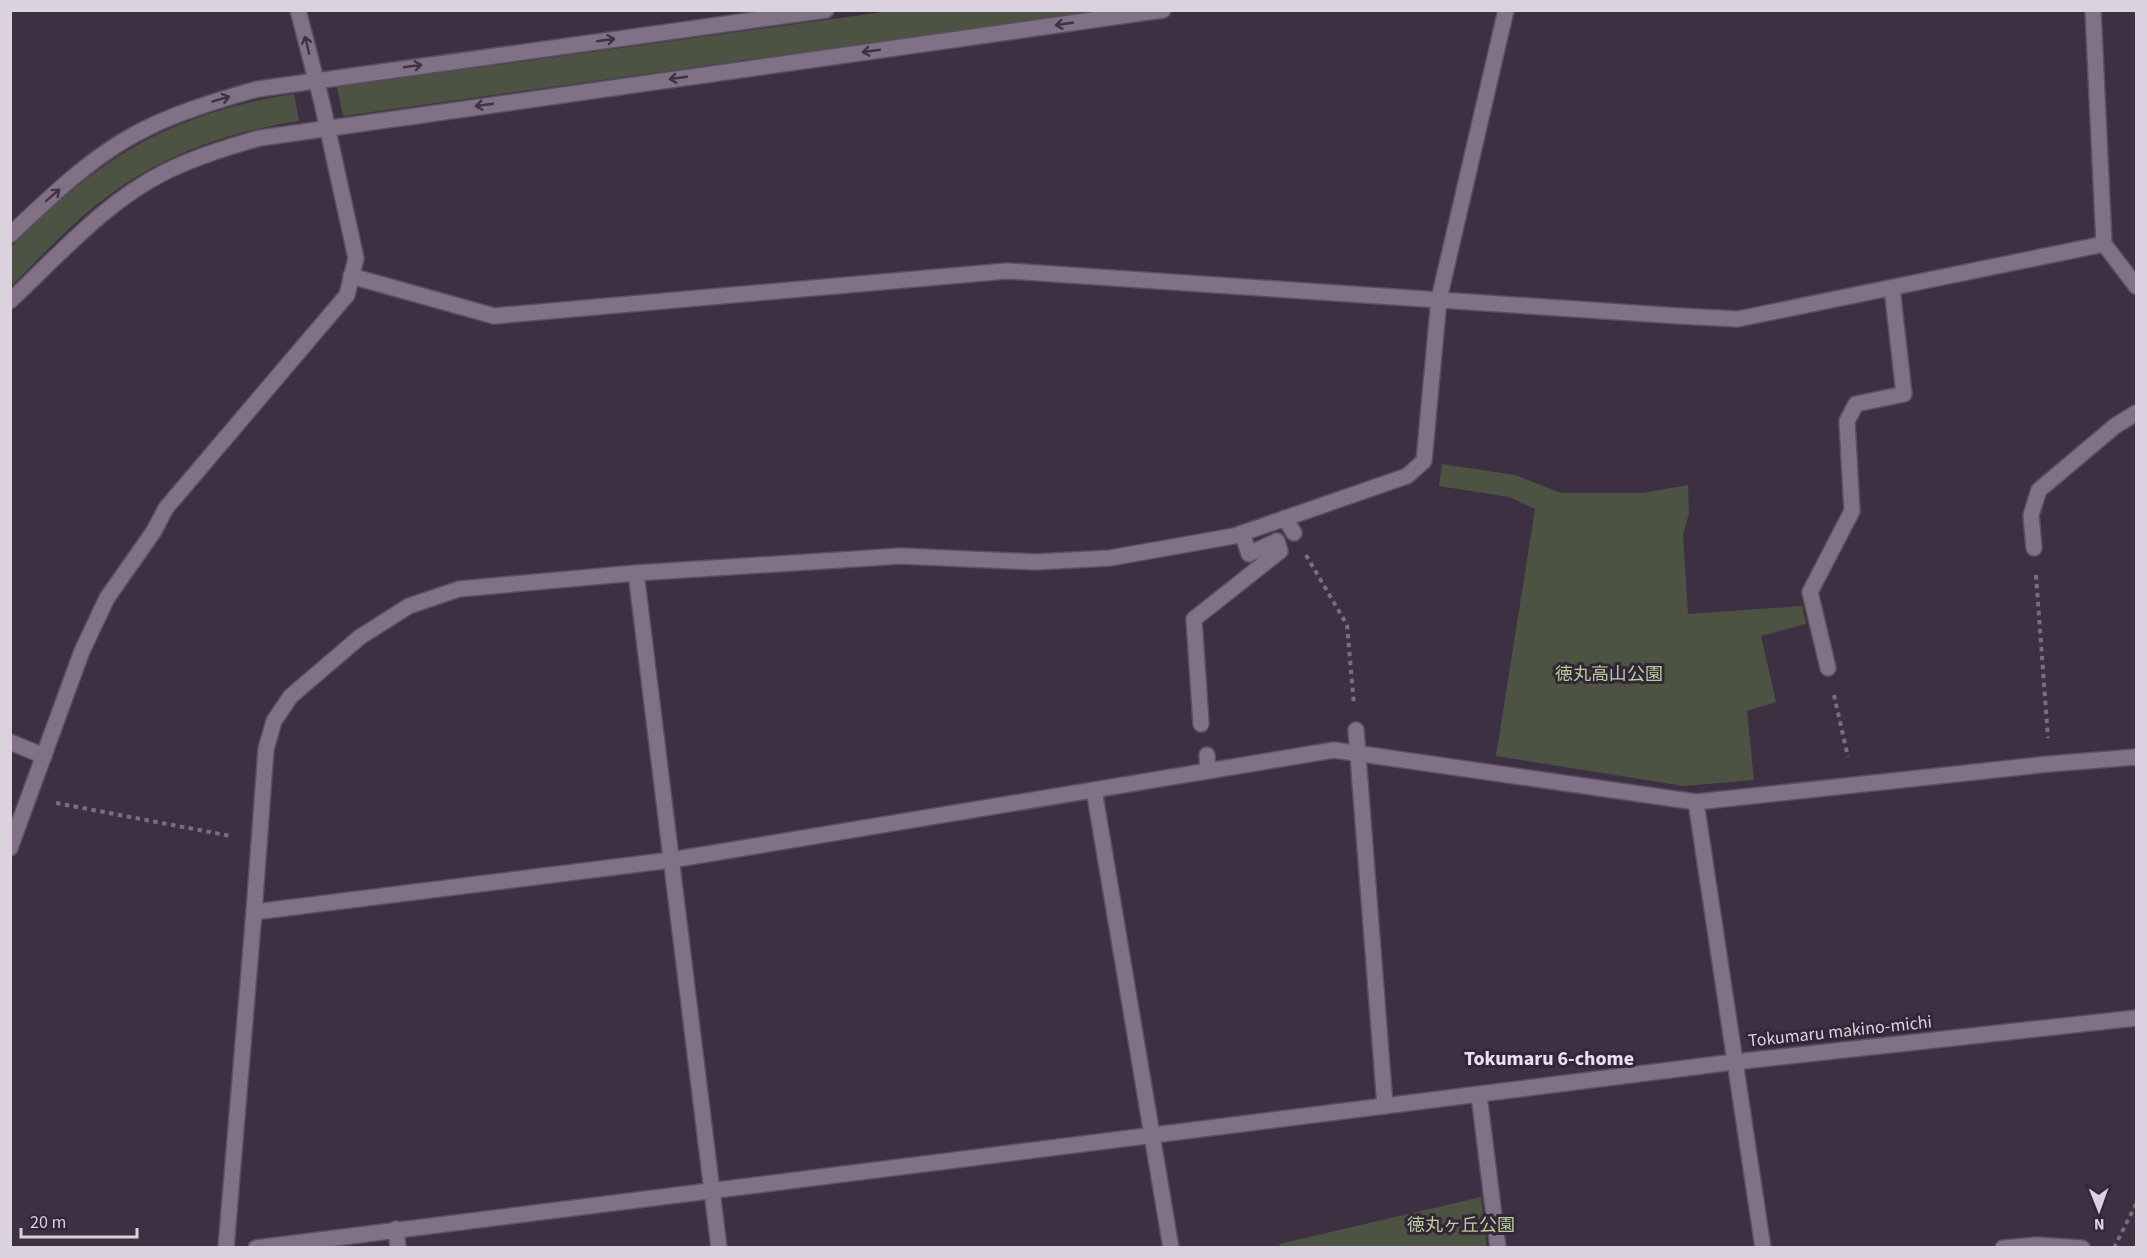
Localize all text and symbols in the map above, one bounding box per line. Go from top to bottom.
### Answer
one-way arrow [1054,19,1074,30]
one-way arrow [595,35,615,46]
one-way arrow [300,36,312,55]
one-way arrow [861,46,881,57]
one-way arrow [402,61,422,72]
one-way arrow [668,73,688,84]
one-way arrow [211,93,230,104]
one-way arrow [475,100,495,111]
one-way arrow [45,188,60,202]
park label: 徳丸高山公園 [1555,662,1663,687]
street label: Tokumaru makino-michi [1747,1009,1933,1054]
district label: Tokumaru 6-chome [1464,1045,1634,1073]
north arrow [2069,1180,2129,1240]
scale bar [21,1201,136,1239]
text: 20 m [30,1210,66,1235]
park label: 徳丸ヶ丘公園 [1407,1213,1515,1238]
text: N [2094,1213,2105,1235]

